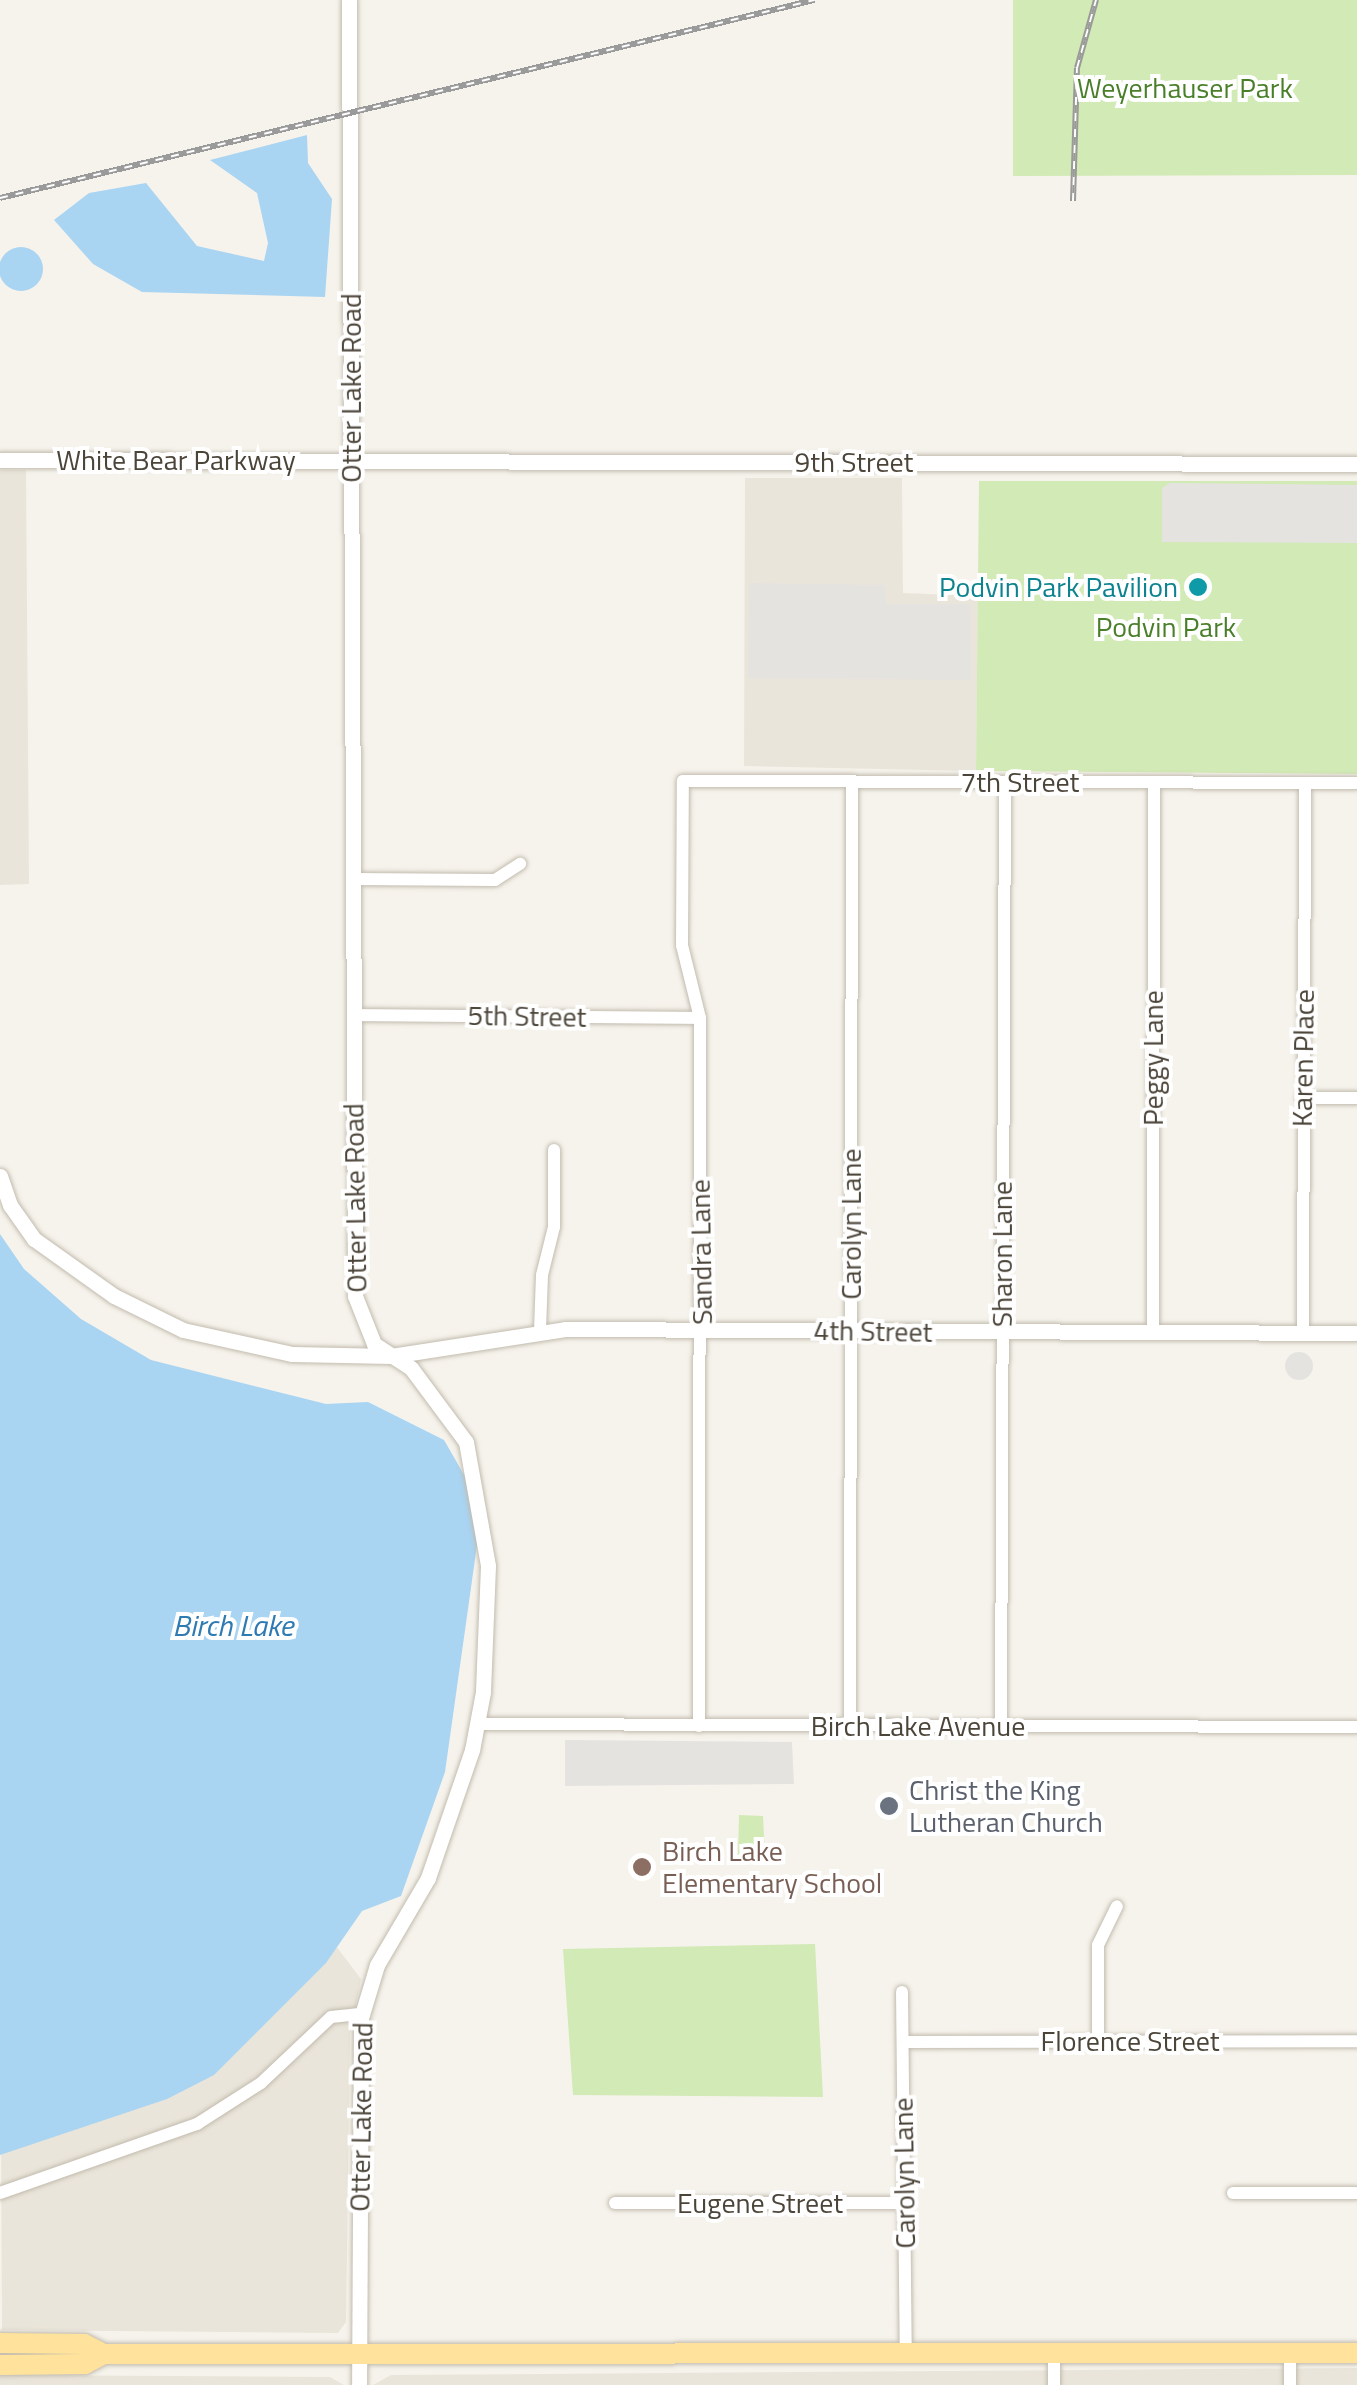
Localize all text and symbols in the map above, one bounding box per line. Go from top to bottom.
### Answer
park label: Weyerhauser Park [1077,71,1293,105]
street label: Otter Lake Road [334,293,368,483]
street label: White Bear Parkway [56,443,296,477]
street label: 9th Street [795,445,913,479]
place label: Podvin Park Pavilion [939,570,1178,604]
marker: Podvin Park Pavilion [1187,576,1209,598]
park label: Podvin Park [1096,610,1236,644]
street label: 7th Street [961,765,1079,799]
street label: Karen Place [1285,989,1321,1127]
street label: Peggy Lane [1136,990,1170,1126]
street label: 5th Street [467,998,587,1034]
street label: Otter Lake Road [337,1103,373,1293]
street label: Carolyn Lane [834,1148,868,1300]
street label: Sandra Lane [683,1179,719,1325]
street label: Sharon Lane [985,1181,1019,1327]
street label: 4th Street [813,1313,933,1349]
water label: Birch Lake [173,1607,293,1643]
street label: Birch Lake Avenue [811,1709,1025,1743]
place label: Christ the King Lutheran Church [909,1773,1103,1839]
marker: Christ the King Lutheran Church [878,1795,900,1817]
place label: Birch Lake Elementary School [662,1834,882,1900]
marker: Birch Lake Elementary School [631,1856,653,1878]
street label: Otter Lake Road [343,2022,379,2212]
street label: Florence Street [1040,2024,1220,2058]
street label: Carolyn Lane [886,2097,922,2249]
street label: Eugene Street [677,2186,843,2220]

